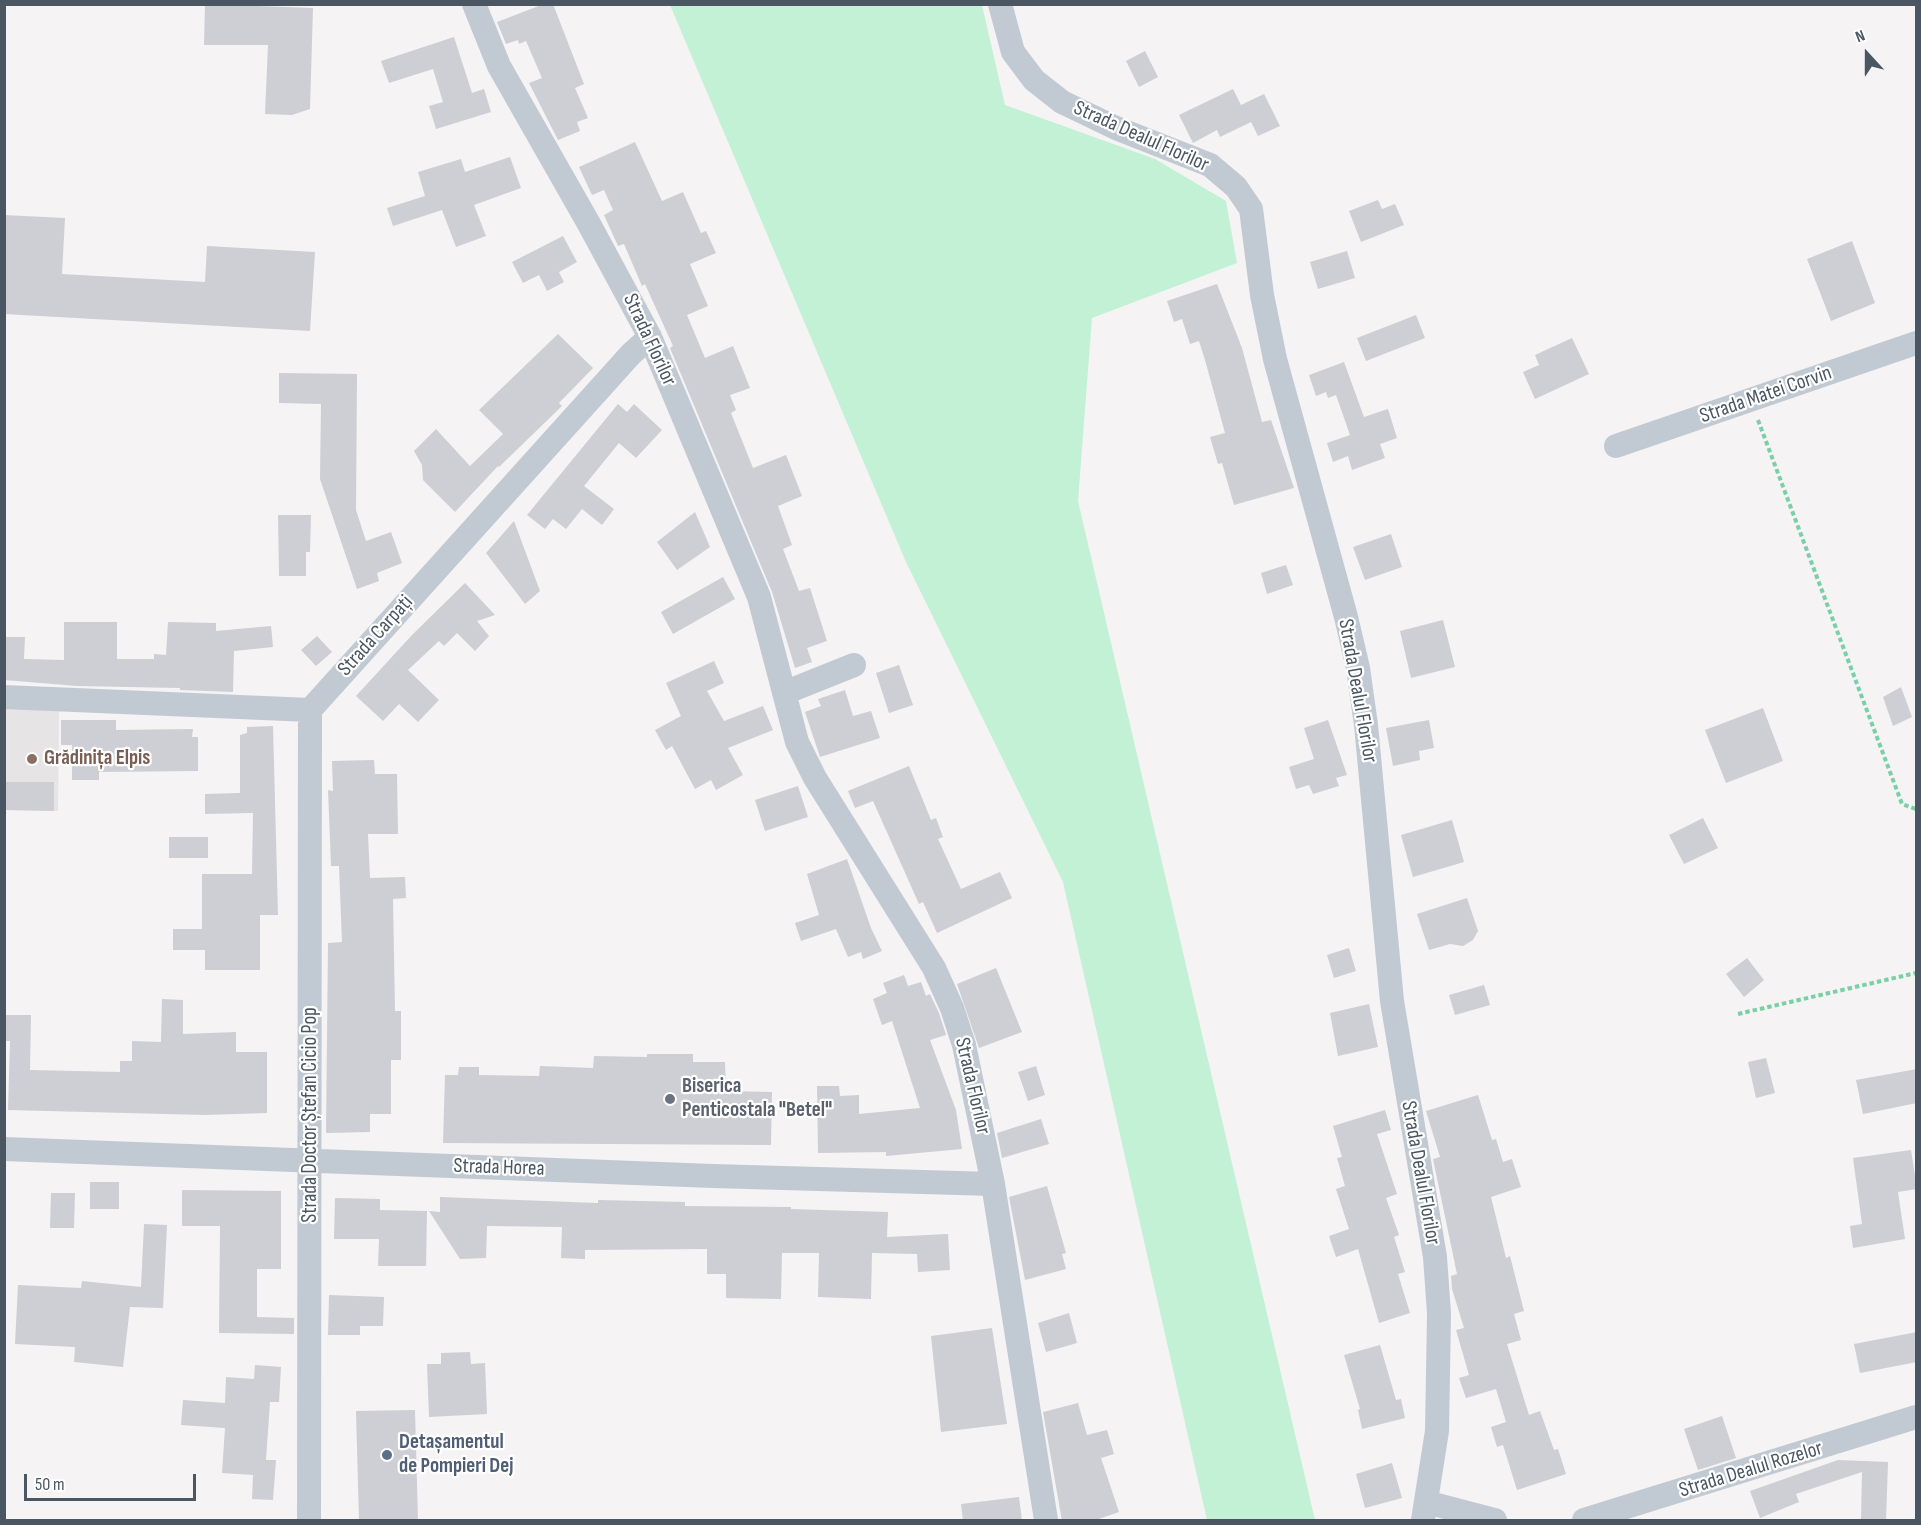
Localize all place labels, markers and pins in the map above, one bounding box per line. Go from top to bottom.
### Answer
place label: Grădinița Elpis [44,746,150,772]
marker: Grădinița Elpis [25,752,39,766]
place label: Biserica Penticostala "Betel" [682,1074,832,1124]
marker: Biserica Penticostala "Betel" [663,1092,677,1106]
place label: Detașamentul de Pompieri Dej [399,1430,513,1480]
marker: Detașamentul de Pompieri Dej [380,1448,394,1462]

